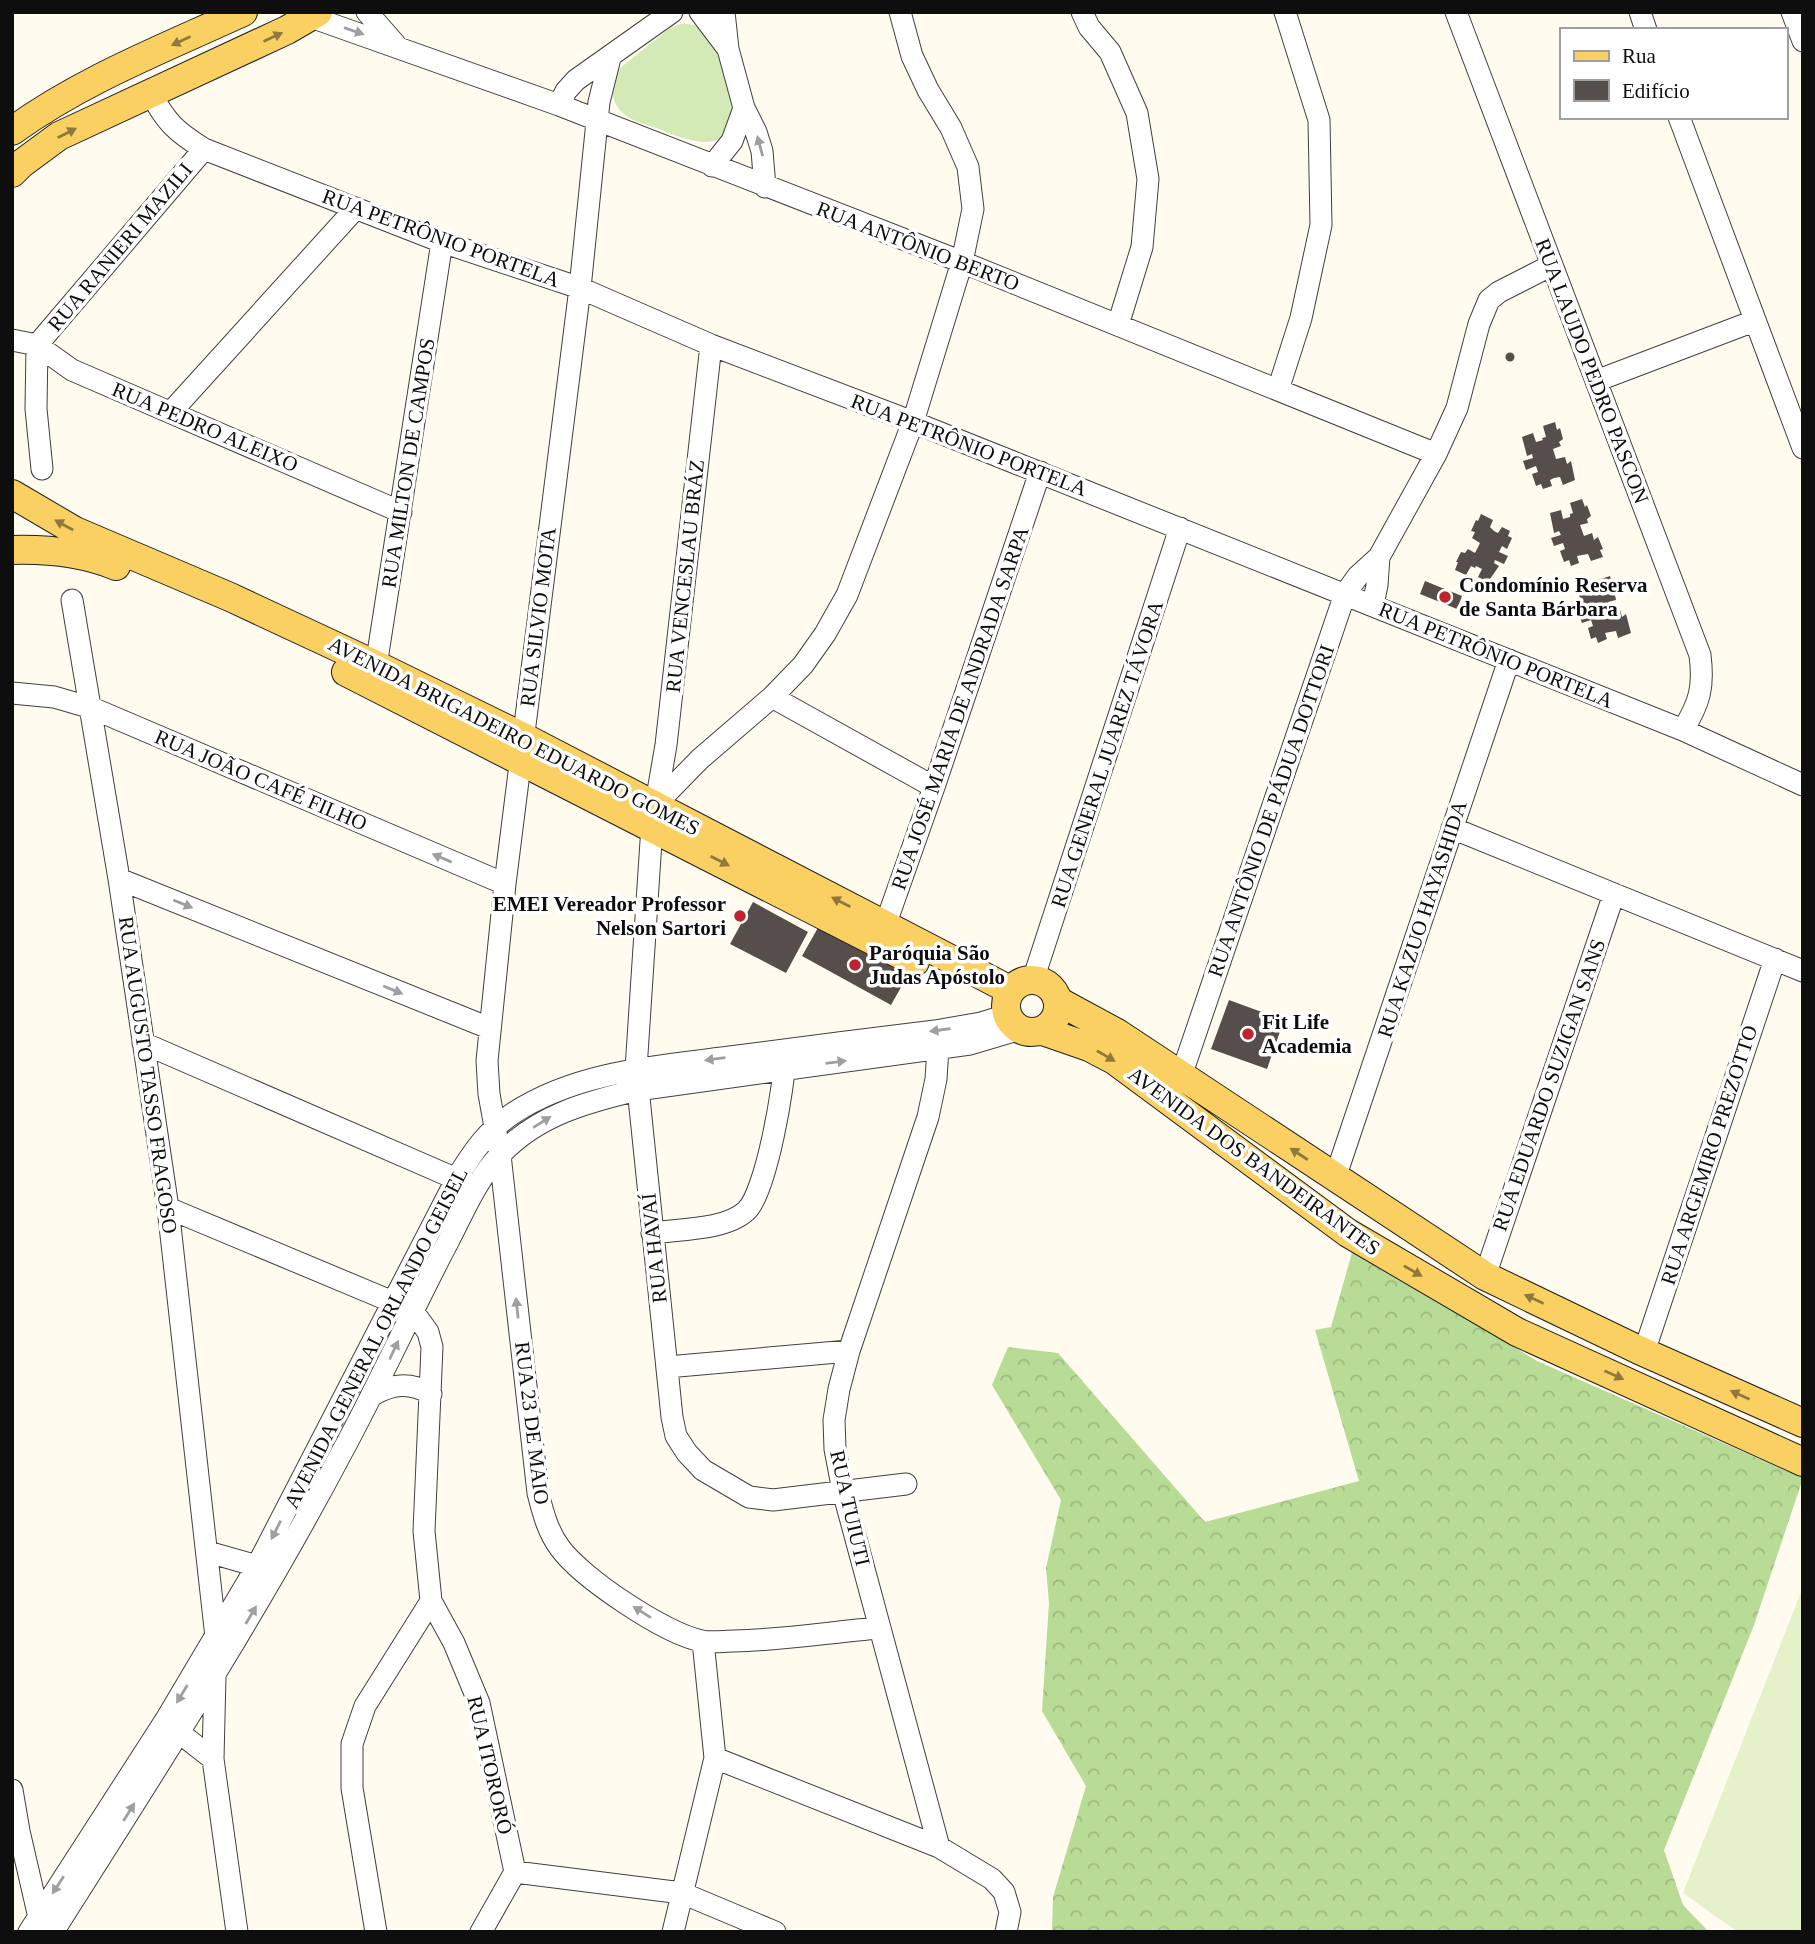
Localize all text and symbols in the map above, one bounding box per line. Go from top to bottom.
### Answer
one-way arrow [343,26,364,37]
legend [1560,28,1787,119]
one-way arrow [263,31,283,43]
one-way arrow [171,35,191,47]
text: Rua [1622,44,1657,68]
text: Edifício [1622,79,1690,103]
one-way arrow [57,127,77,139]
one-way arrow [754,135,765,157]
street label: RUA RANIERI MAZILI [43,158,197,336]
street label: RUA PETRÔNIO PORTELA [319,184,564,292]
street label: RUA ANTÔNIO BERTO [813,196,1023,296]
street label: RUA LAUDO PEDRO PASCON [1530,235,1654,507]
street label: RUA MILTON DE CAMPOS [376,336,440,590]
street label: RUA PEDRO ALEIXO [108,377,302,477]
street label: RUA PETRÔNIO PORTELA [848,389,1091,501]
street label: RUA VENCESLAU BRÁZ [661,458,709,694]
one-way arrow [54,519,73,531]
street label: RUA JOSÉ MARIA DE ANDRADA SARPA [886,522,1034,893]
street label: RUA SILVIO MOTA [515,525,561,708]
place label: Condomínio Reserva de Santa Bárbara [1459,573,1648,621]
marker: Condomínio Reserva de Santa Bárbara [1437,589,1453,605]
street label: RUA GENERAL JUAREZ TÁVORA [1046,597,1168,911]
street label: RUA PETRÔNIO PORTELA [1375,597,1618,713]
street label: AVENIDA BRIGADEIRO EDUARDO GOMES [324,632,704,840]
street label: RUA ANTÔNIO DE PÁDUA DOTTORI [1203,642,1339,980]
street label: RUA JOÃO CAFÉ FILHO [151,724,371,836]
street label: RUA KAZUO HAYASHIDA [1372,797,1472,1041]
one-way arrow [431,852,452,863]
one-way arrow [710,856,730,867]
place label: EMEI Vereador Professor Nelson Sartori [493,892,726,940]
one-way arrow [831,896,851,908]
one-way arrow [172,899,193,910]
marker: EMEI Vereador Professor Nelson Sartori [732,908,748,924]
street label: RUA AUGUSTO TASSO FRAGOSO [114,915,182,1235]
street label: RUA EDUARDO SUZIGAN SANS [1488,936,1610,1234]
place label: Paróquia São Judas Apóstolo [869,941,1005,989]
marker: Paróquia São Judas Apóstolo [847,957,863,973]
one-way arrow [383,984,404,995]
place label: Fit Life Academia [1262,1010,1352,1058]
street label: RUA ARGEMIRO PREZOTTO [1656,1022,1762,1288]
one-way arrow [929,1025,951,1036]
marker: Fit Life Academia [1240,1026,1256,1042]
one-way arrow [1096,1050,1116,1062]
one-way arrow [703,1053,725,1064]
one-way arrow [825,1057,847,1068]
street label: AVENIDA DOS BANDEIRANTES [1123,1062,1385,1260]
one-way arrow [533,1116,552,1129]
one-way arrow [1290,1148,1309,1161]
street label: AVENIDA GENERAL ORLANDO GEISEL [279,1163,473,1513]
street label: RUA HAVAÍ [636,1192,672,1304]
one-way arrow [1403,1264,1422,1277]
one-way arrow [1524,1294,1544,1305]
one-way arrow [511,1297,522,1319]
one-way arrow [388,1340,399,1360]
street label: RUA 23 DE MAIO [510,1340,554,1506]
one-way arrow [1604,1369,1624,1381]
one-way arrow [1730,1389,1751,1400]
street label: RUA TUIUTI [825,1448,875,1568]
one-way arrow [271,1520,282,1540]
one-way arrow [245,1605,257,1624]
one-way arrow [632,1605,651,1618]
one-way arrow [175,1684,188,1703]
street label: RUA ITORORÓ [462,1693,518,1837]
one-way arrow [122,1803,135,1822]
one-way arrow [52,1875,65,1895]

